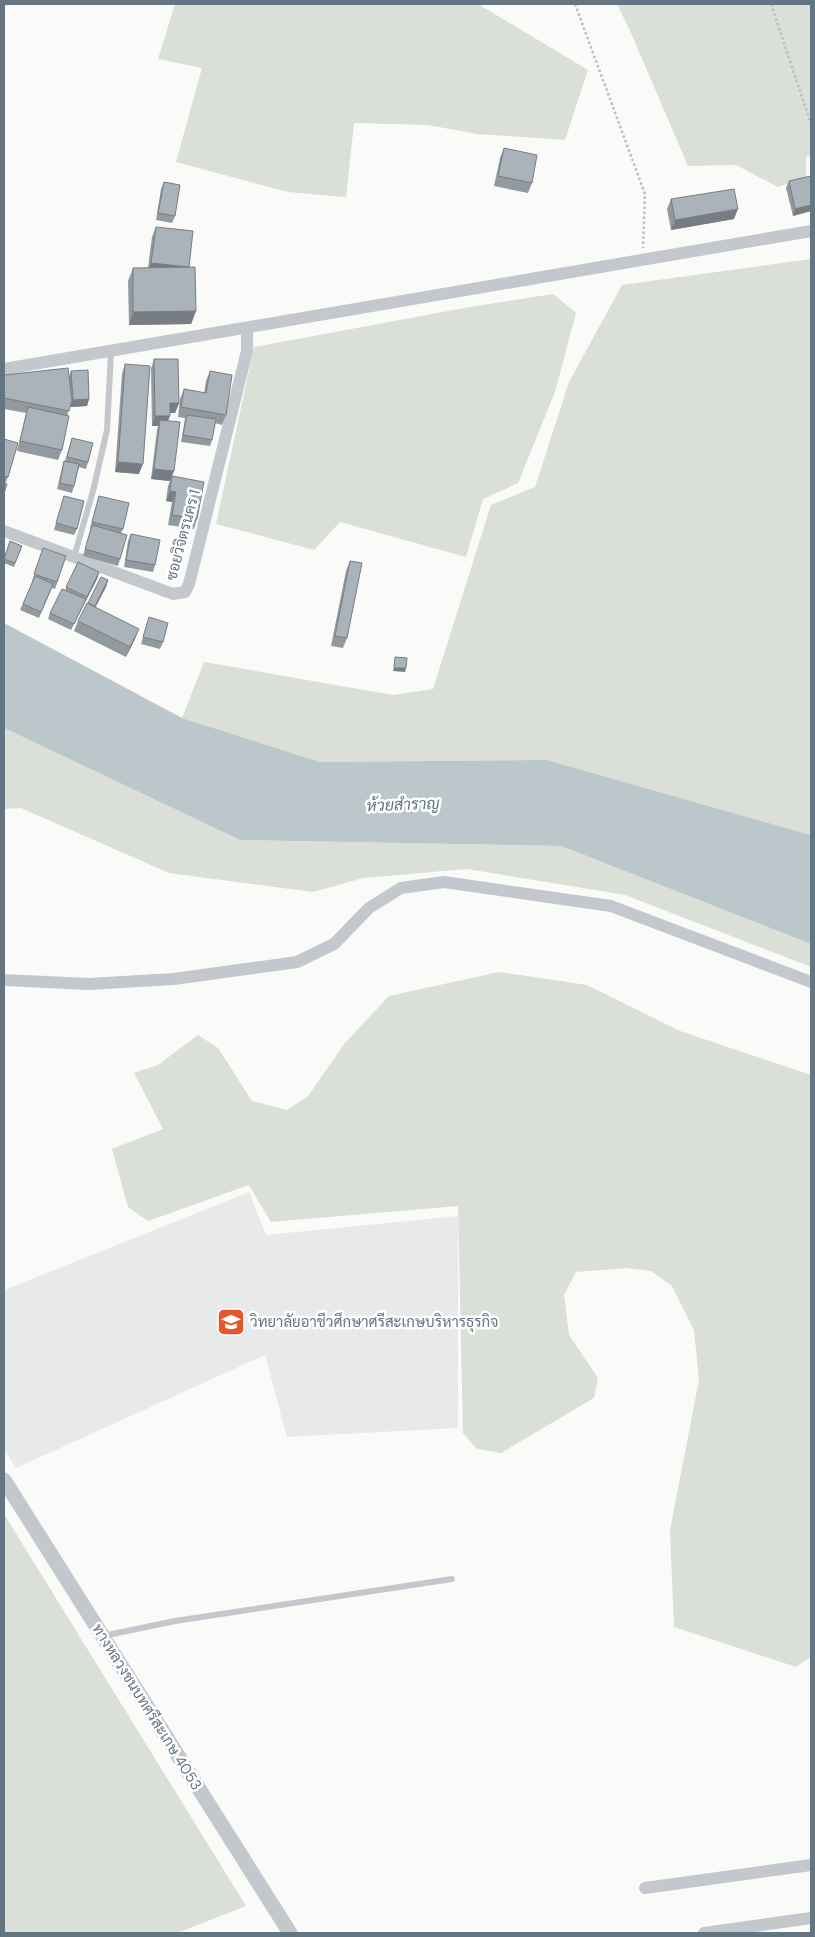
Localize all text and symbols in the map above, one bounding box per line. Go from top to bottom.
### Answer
street label: ซอยวิจิตรนคร 1 [161,487,205,583]
water label: ห้วยสำราญ [366,792,441,816]
school or university icon: วิทยาลัยอาชีวศึกษาศรีสะเกษบริหารธุรกิจ [216,1307,246,1337]
place label: วิทยาลัยอาชีวศึกษาศรีสะเกษบริหารธุรกิจ [250,1312,498,1333]
street label: ทางหลวงชนบทศรีสะเกษ 4053 [87,1620,207,1794]

